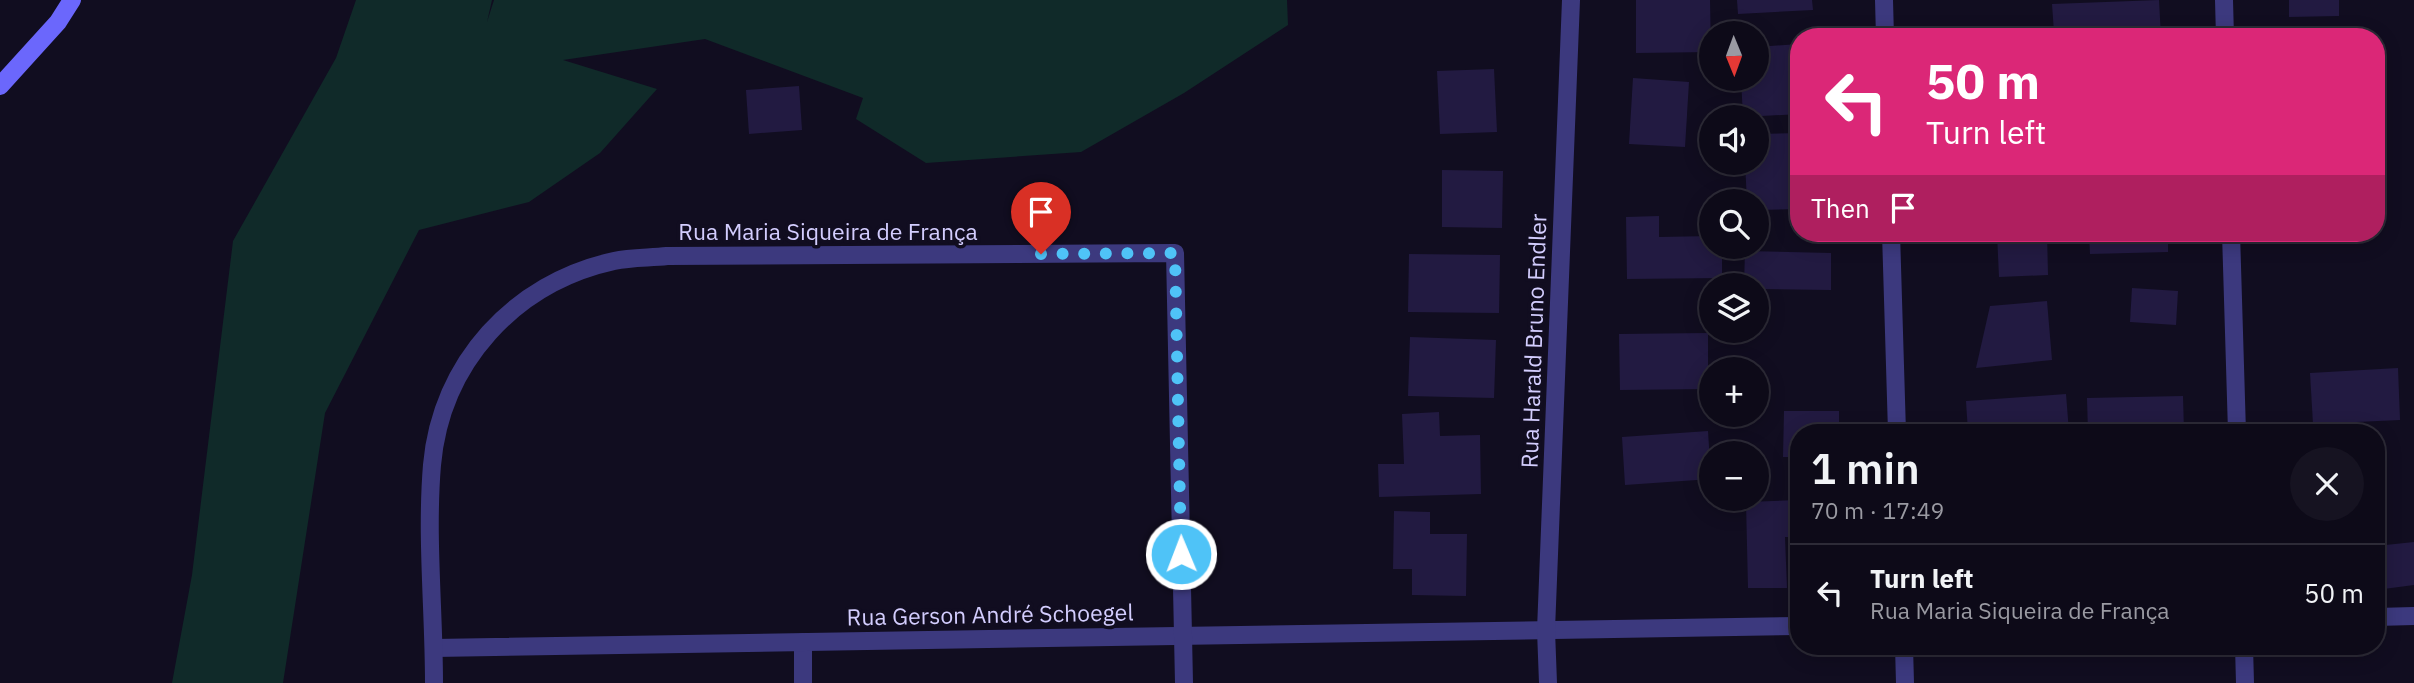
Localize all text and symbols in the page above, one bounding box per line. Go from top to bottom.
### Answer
north arrow [1699,21,1769,91]
map controls [1699,21,1769,511]
text: 50 m [1926,49,2040,112]
icon: left [1811,56,1902,147]
button: sound [1699,105,1769,175]
text: Turn left [1926,111,2046,153]
pin [1011,182,1071,254]
button: search [1699,189,1769,259]
icon: arrive [1884,189,1922,227]
text: Then [1811,191,1870,225]
icon: arrive [1022,193,1060,231]
street label: Rua Harald Bruno Endler [1514,213,1552,469]
street label: Rua Maria Siqueira de França [678,216,978,246]
button: layers [1699,273,1769,343]
button: + [1699,357,1769,427]
button: − [1699,441,1769,511]
text: 1 min [1811,441,1920,496]
button: close [2290,447,2364,521]
text: 70 m · 17:49 [1811,495,1944,525]
position arrow [1144,517,1218,591]
text: Turn left [1870,561,1973,595]
icon: left [1811,574,1849,612]
text: 50 m [2304,576,2364,610]
text: Rua Maria Siqueira de França [1870,595,2170,625]
street label: Rua Gerson André Schoegel [846,596,1134,632]

